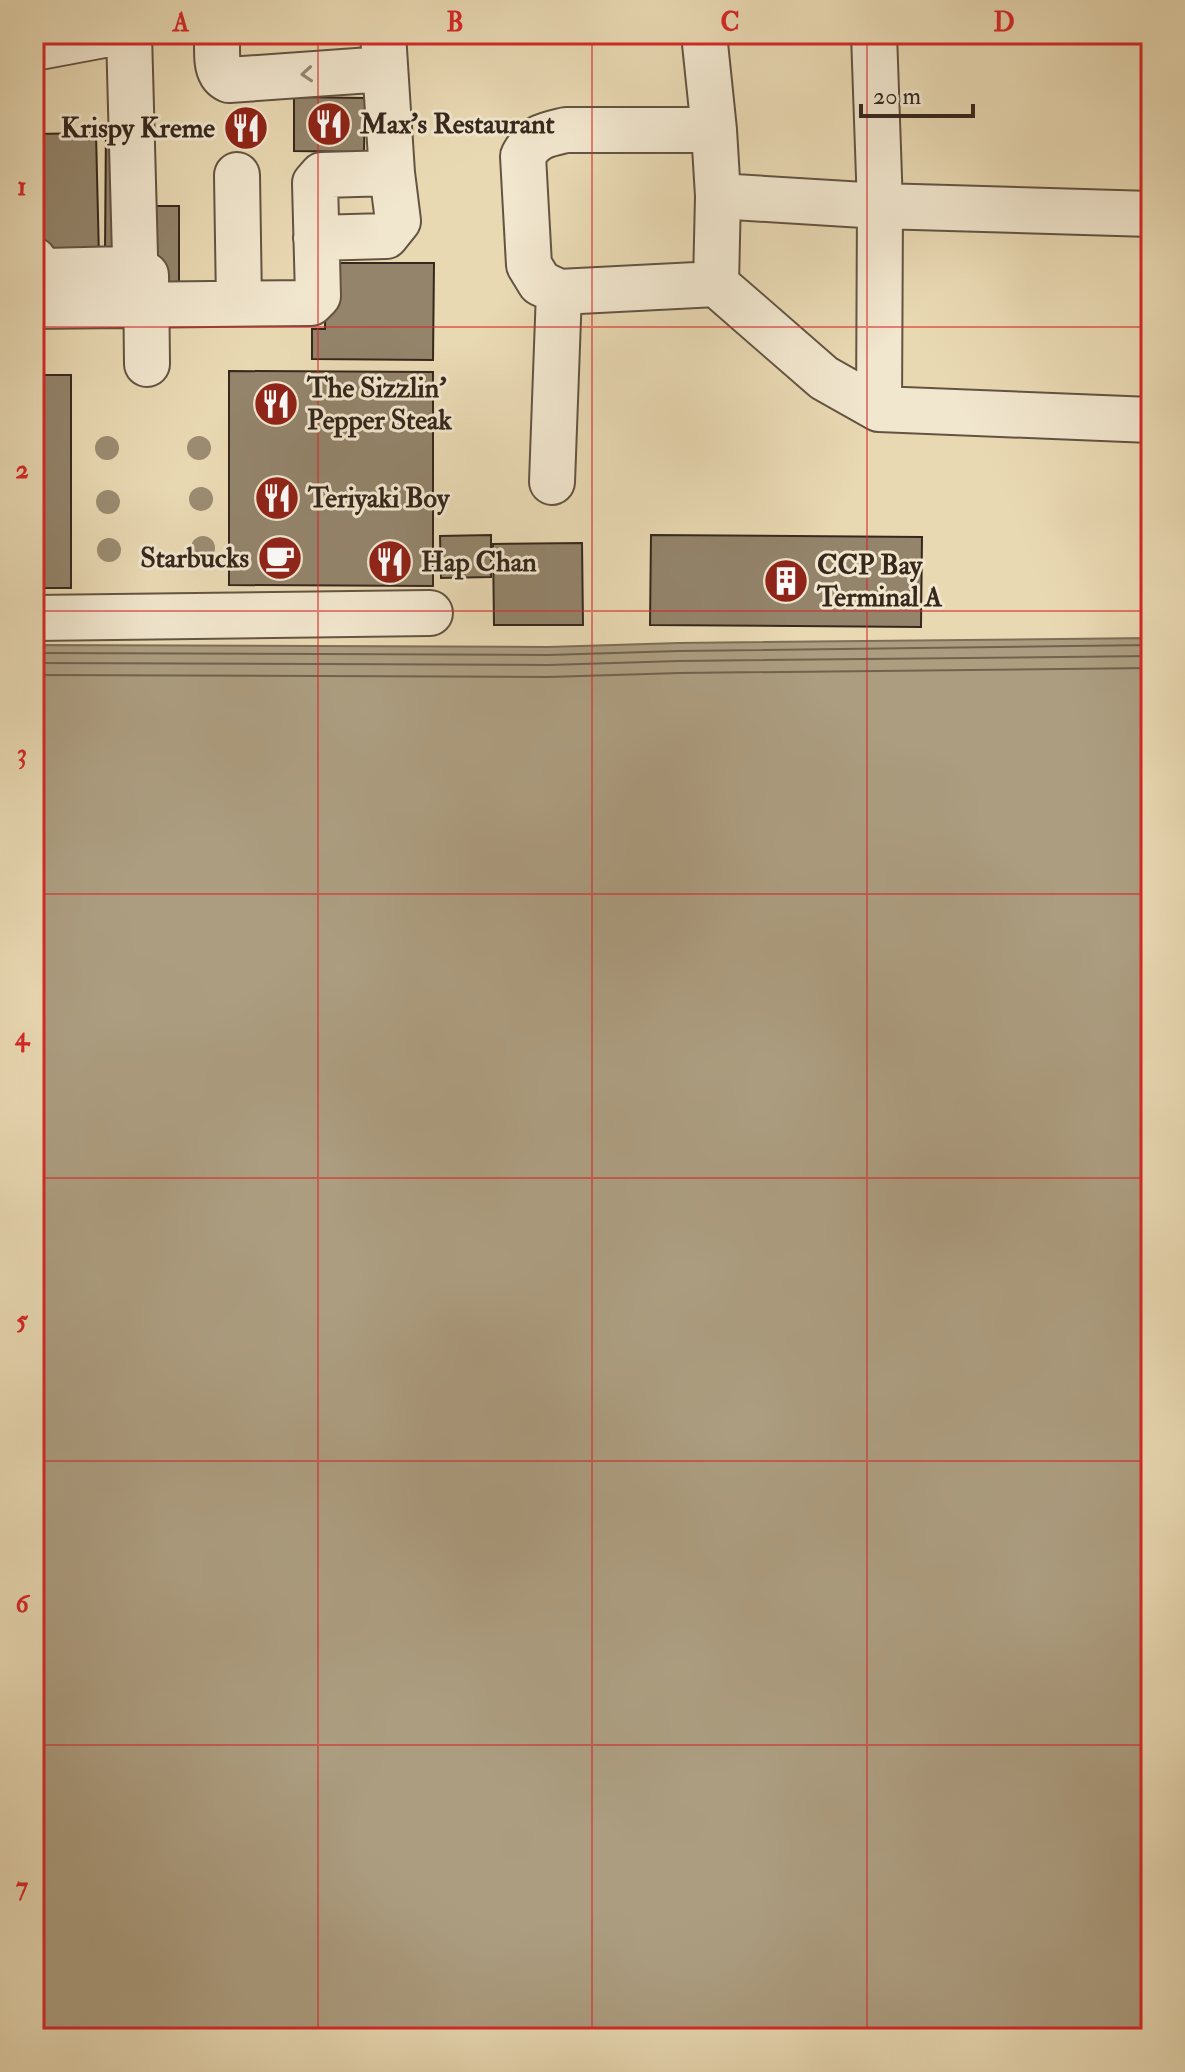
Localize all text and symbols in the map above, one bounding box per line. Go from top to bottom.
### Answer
text: A [172,7,190,39]
text: B [446,7,464,39]
text: C [720,7,740,39]
text: D [993,7,1015,39]
one-way arrow [300,66,313,83]
scale bar [861,68,973,118]
text: 20 m [873,81,922,112]
restaurant icon: Max's Restaurant [305,100,353,148]
restaurant icon: Krispy Kreme [222,104,270,152]
place label: Max's Restaurant [359,107,555,142]
place label: Krispy Kreme [61,111,215,146]
text: 1 [17,171,27,203]
place label: The Sizzlin' Pepper Steak [306,371,453,438]
restaurant icon: The Sizzlin' Pepper Steak [252,380,300,428]
text: 2 [15,454,29,486]
restaurant icon: Teriyaki Boy [253,474,301,522]
place label: Teriyaki Boy [307,481,451,516]
cafe icon: Starbucks [256,534,304,582]
restaurant icon: Hap Chan [366,538,414,586]
place label: Starbucks [140,541,249,576]
place label: Hap Chan [421,545,537,580]
place label: CCP Bay Terminal A [816,548,943,615]
building icon: CCP Bay Terminal A [762,557,810,605]
text: 3 [17,738,27,770]
text: 4 [14,1021,31,1053]
text: 5 [16,1305,28,1337]
text: 6 [15,1588,30,1620]
text: 7 [16,1871,28,1903]

